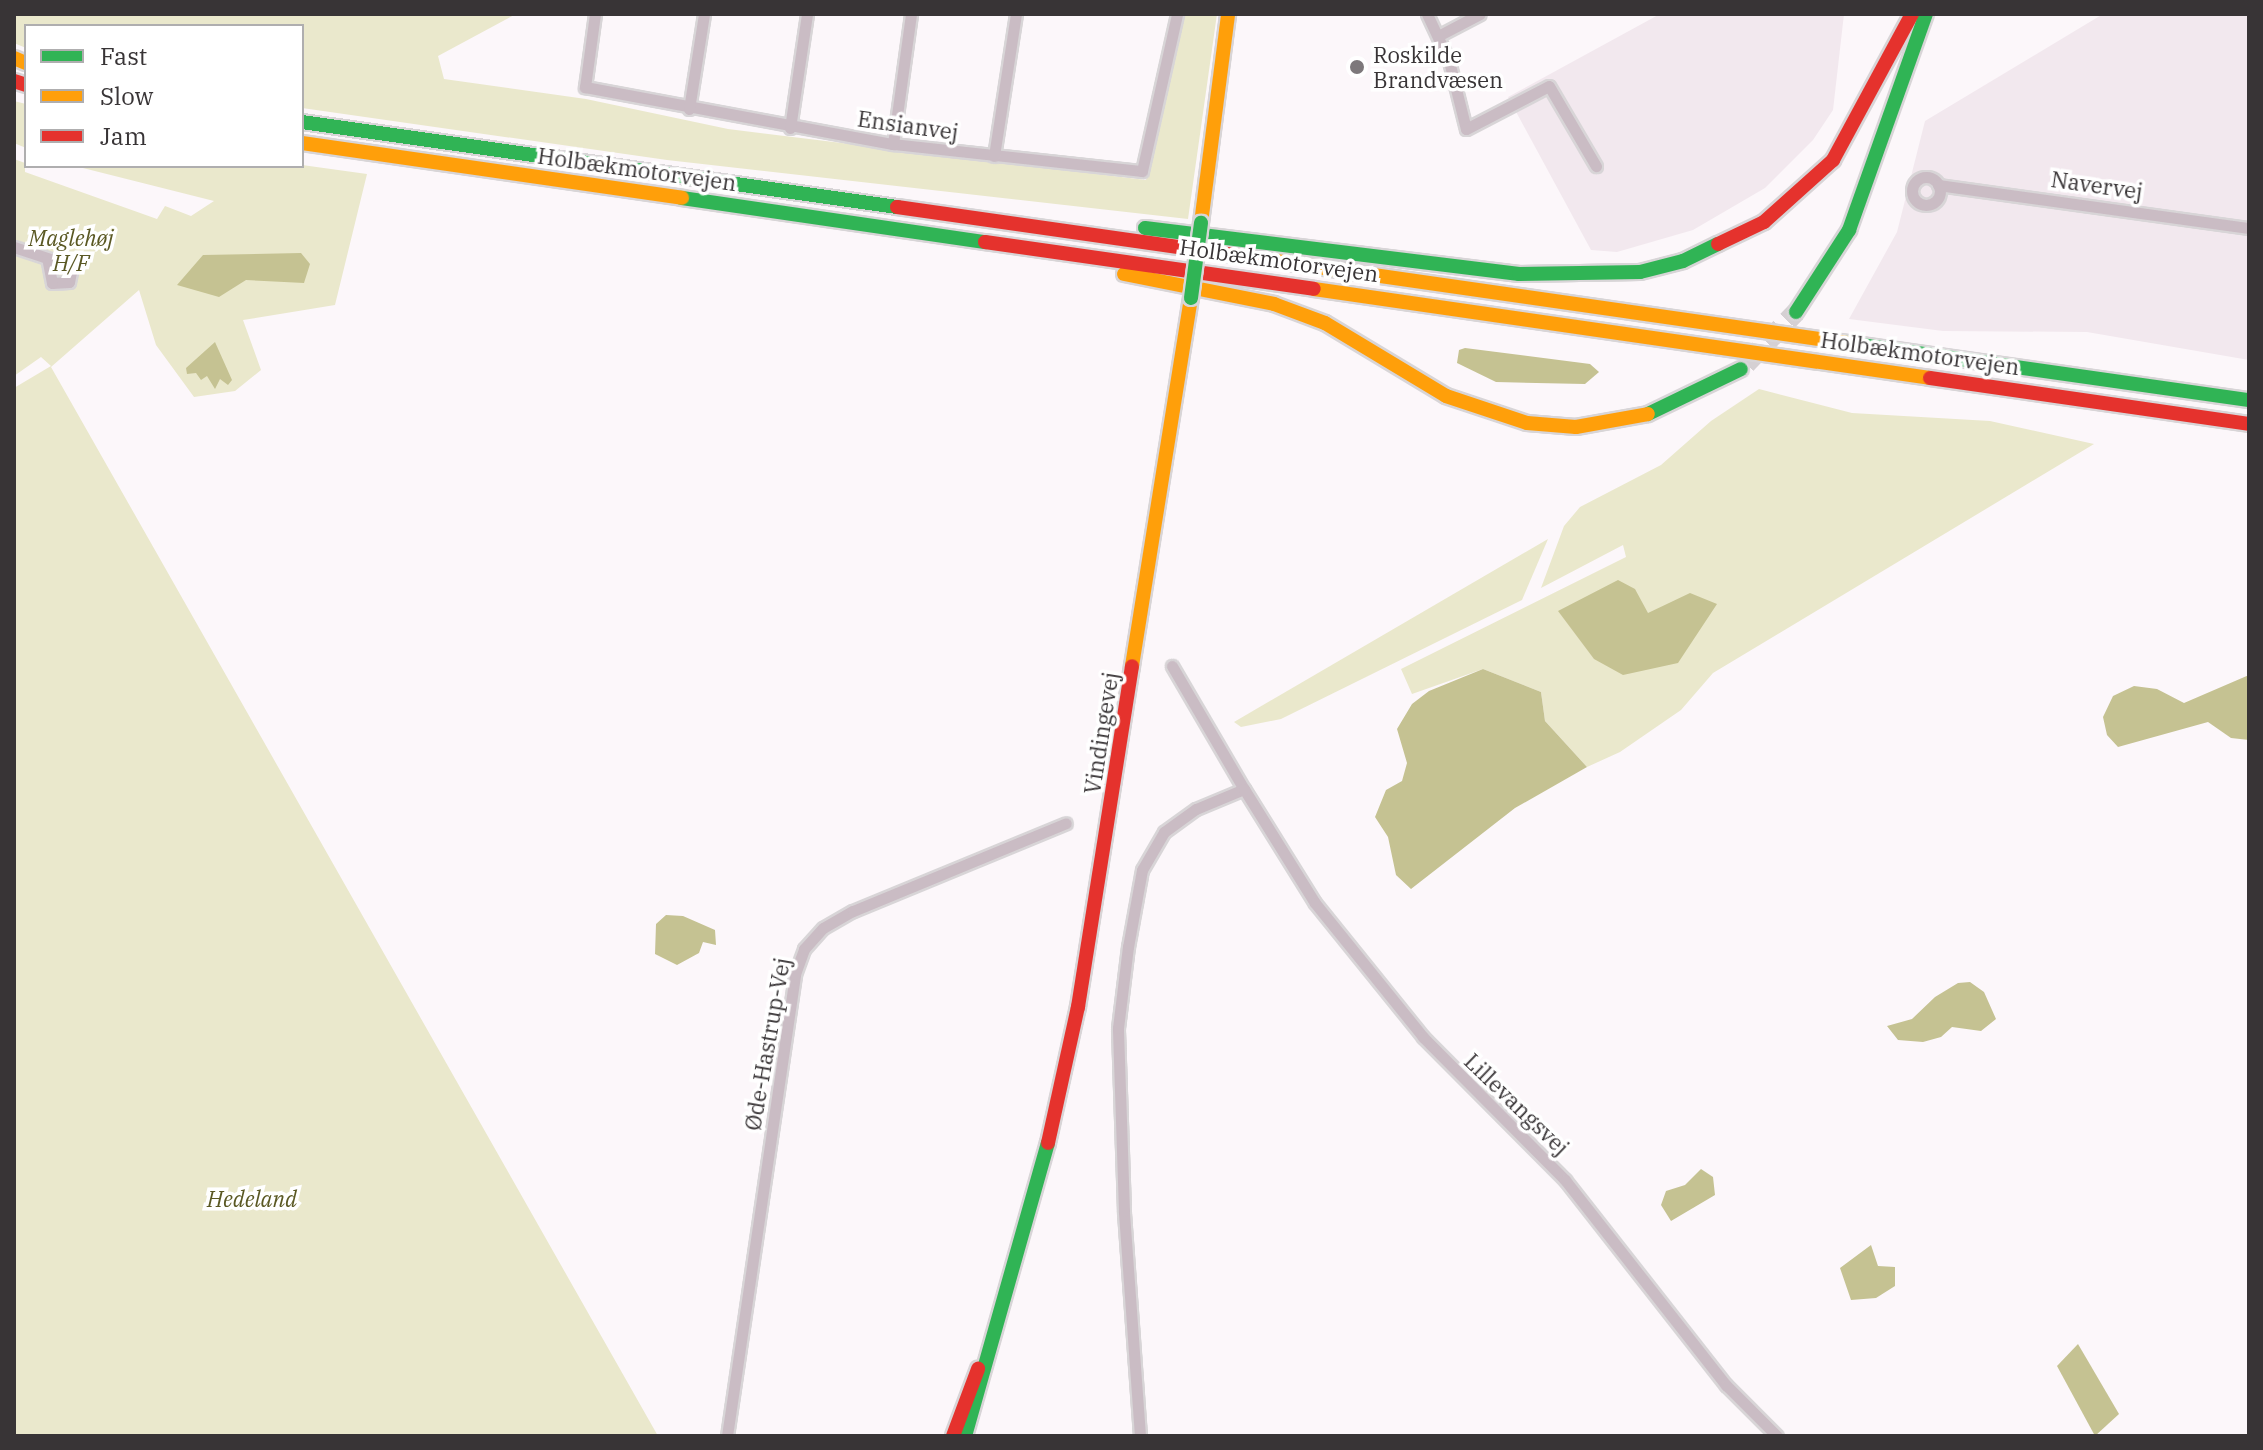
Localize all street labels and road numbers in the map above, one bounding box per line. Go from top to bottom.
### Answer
street label: Ensianvej [856,105,960,145]
street label: Holbækmotorvejen [536,142,738,196]
street label: Navervej [2049,165,2145,205]
street label: Holbækmotorvejen [1178,233,1380,287]
street label: Holbækmotorvejen [1819,326,2021,380]
street label: Vindingevej [1078,670,1124,796]
street label: Øde-Hastrup-Vej [739,955,795,1133]
street label: Lillevangsvej [1459,1048,1575,1160]

